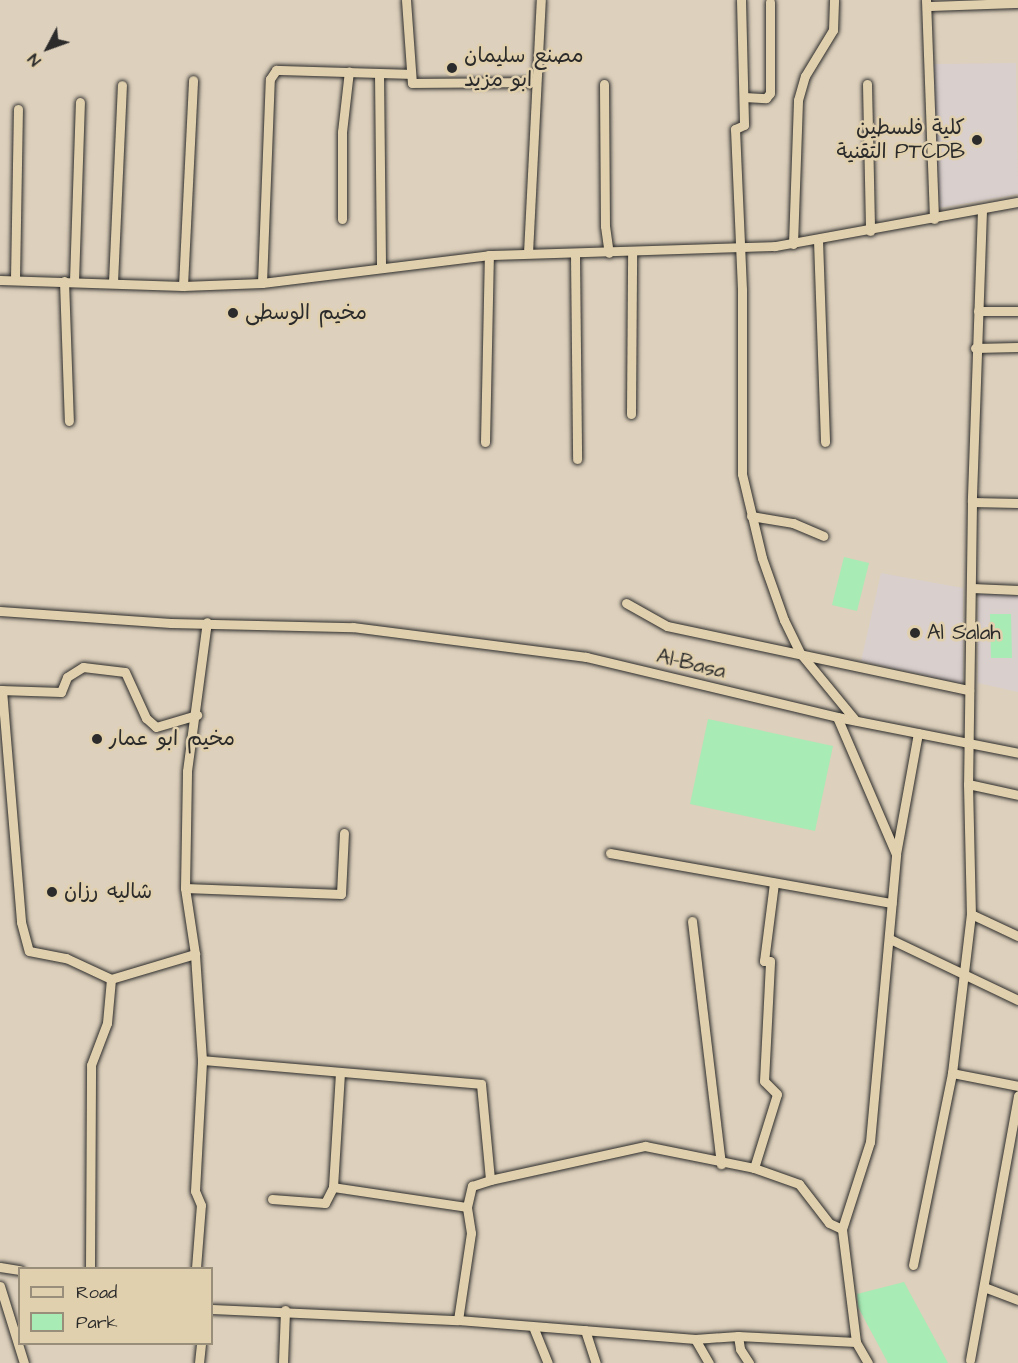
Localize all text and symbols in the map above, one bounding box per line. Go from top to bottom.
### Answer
north arrow [18,18,78,78]
place label: مصنع سليمان ابو مزيد [464,43,584,93]
text: N [23,49,46,71]
marker: مصنع سليمان ابو مزيد [445,61,459,75]
place label: كلية فلسطين التقنية PTCDB [836,115,965,165]
marker: كلية فلسطين التقنية PTCDB [970,133,984,147]
place label: مخيم الوسطى [245,300,367,326]
marker: مخيم الوسطى [226,306,240,320]
place label: Al Salah [927,620,1001,646]
marker: Al Salah [908,626,922,640]
street label: Al-Basa [654,644,728,684]
place label: مخيم ابو عمار [109,726,235,752]
marker: مخيم ابو عمار [90,732,104,746]
place label: شاليه رزان [64,879,152,905]
marker: شاليه رزان [45,885,59,899]
legend [18,1267,213,1345]
text: Road [76,1280,117,1305]
text: Park [76,1310,118,1335]

